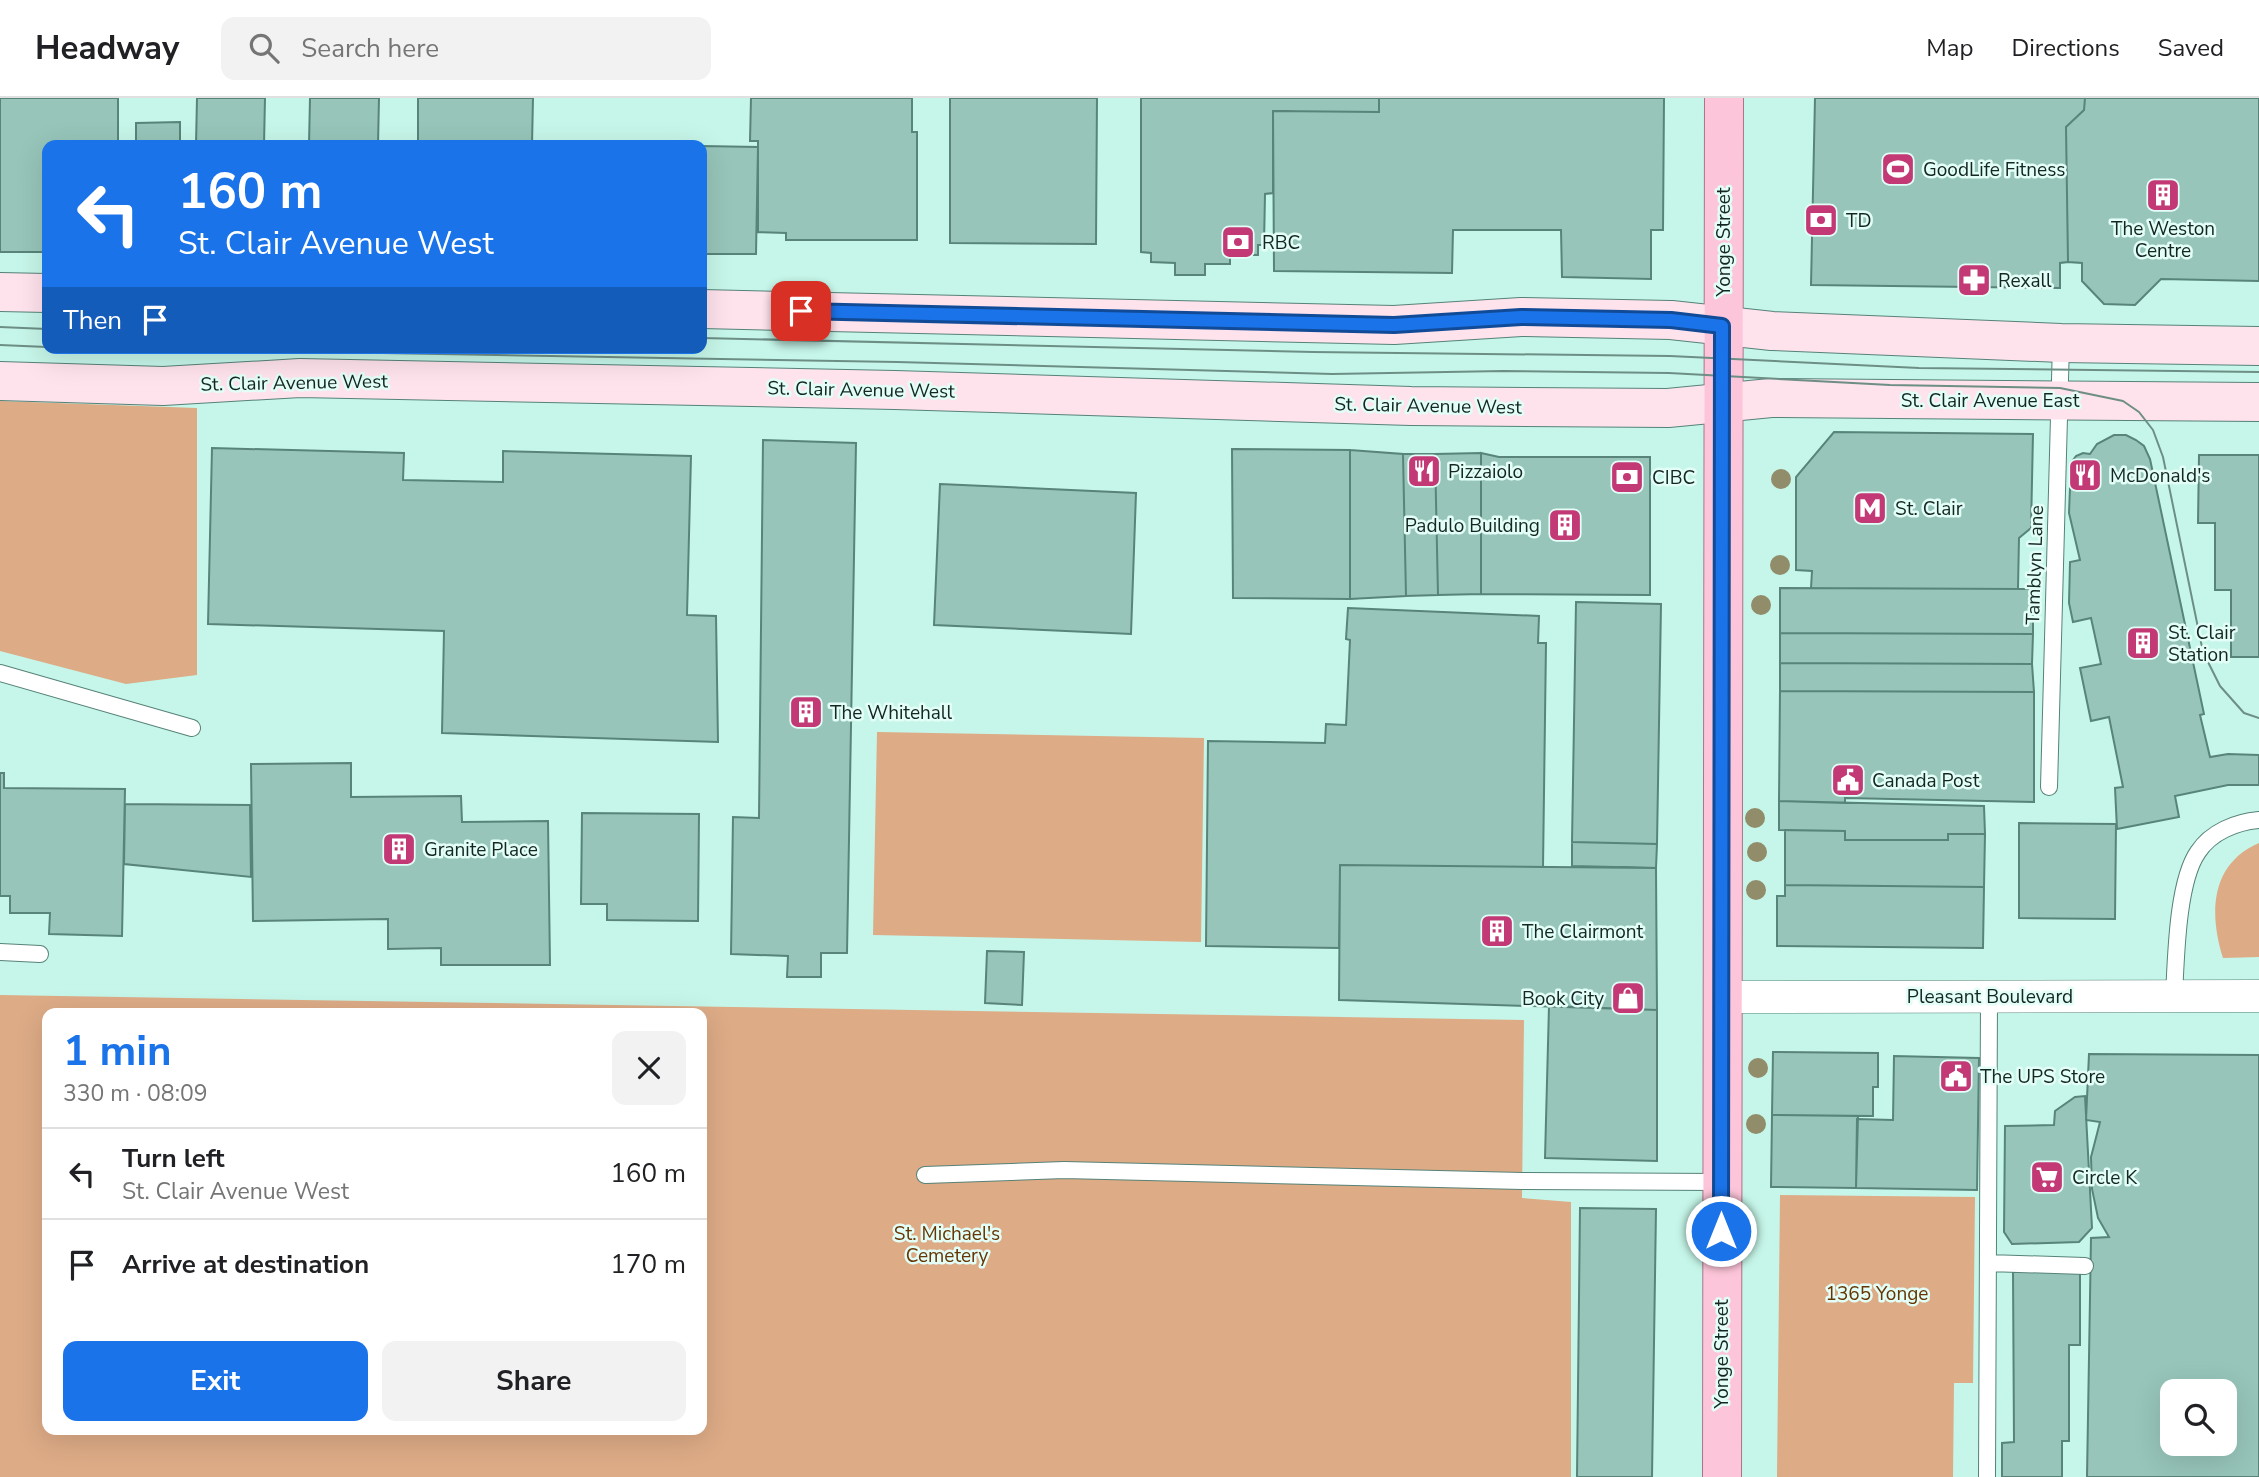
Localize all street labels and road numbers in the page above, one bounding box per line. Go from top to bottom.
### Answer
street label: Yonge Street [1711,187,1737,298]
street label: St. Clair Avenue West [200,368,388,398]
street label: St. Clair Avenue West [767,375,955,405]
street label: St. Clair Avenue East [1901,388,2080,414]
street label: St. Clair Avenue West [1334,391,1522,421]
street label: Tamblyn Lane [2020,505,2050,625]
street label: Pleasant Boulevard [1907,984,2073,1010]
street label: Yonge Street [1709,1299,1735,1410]

